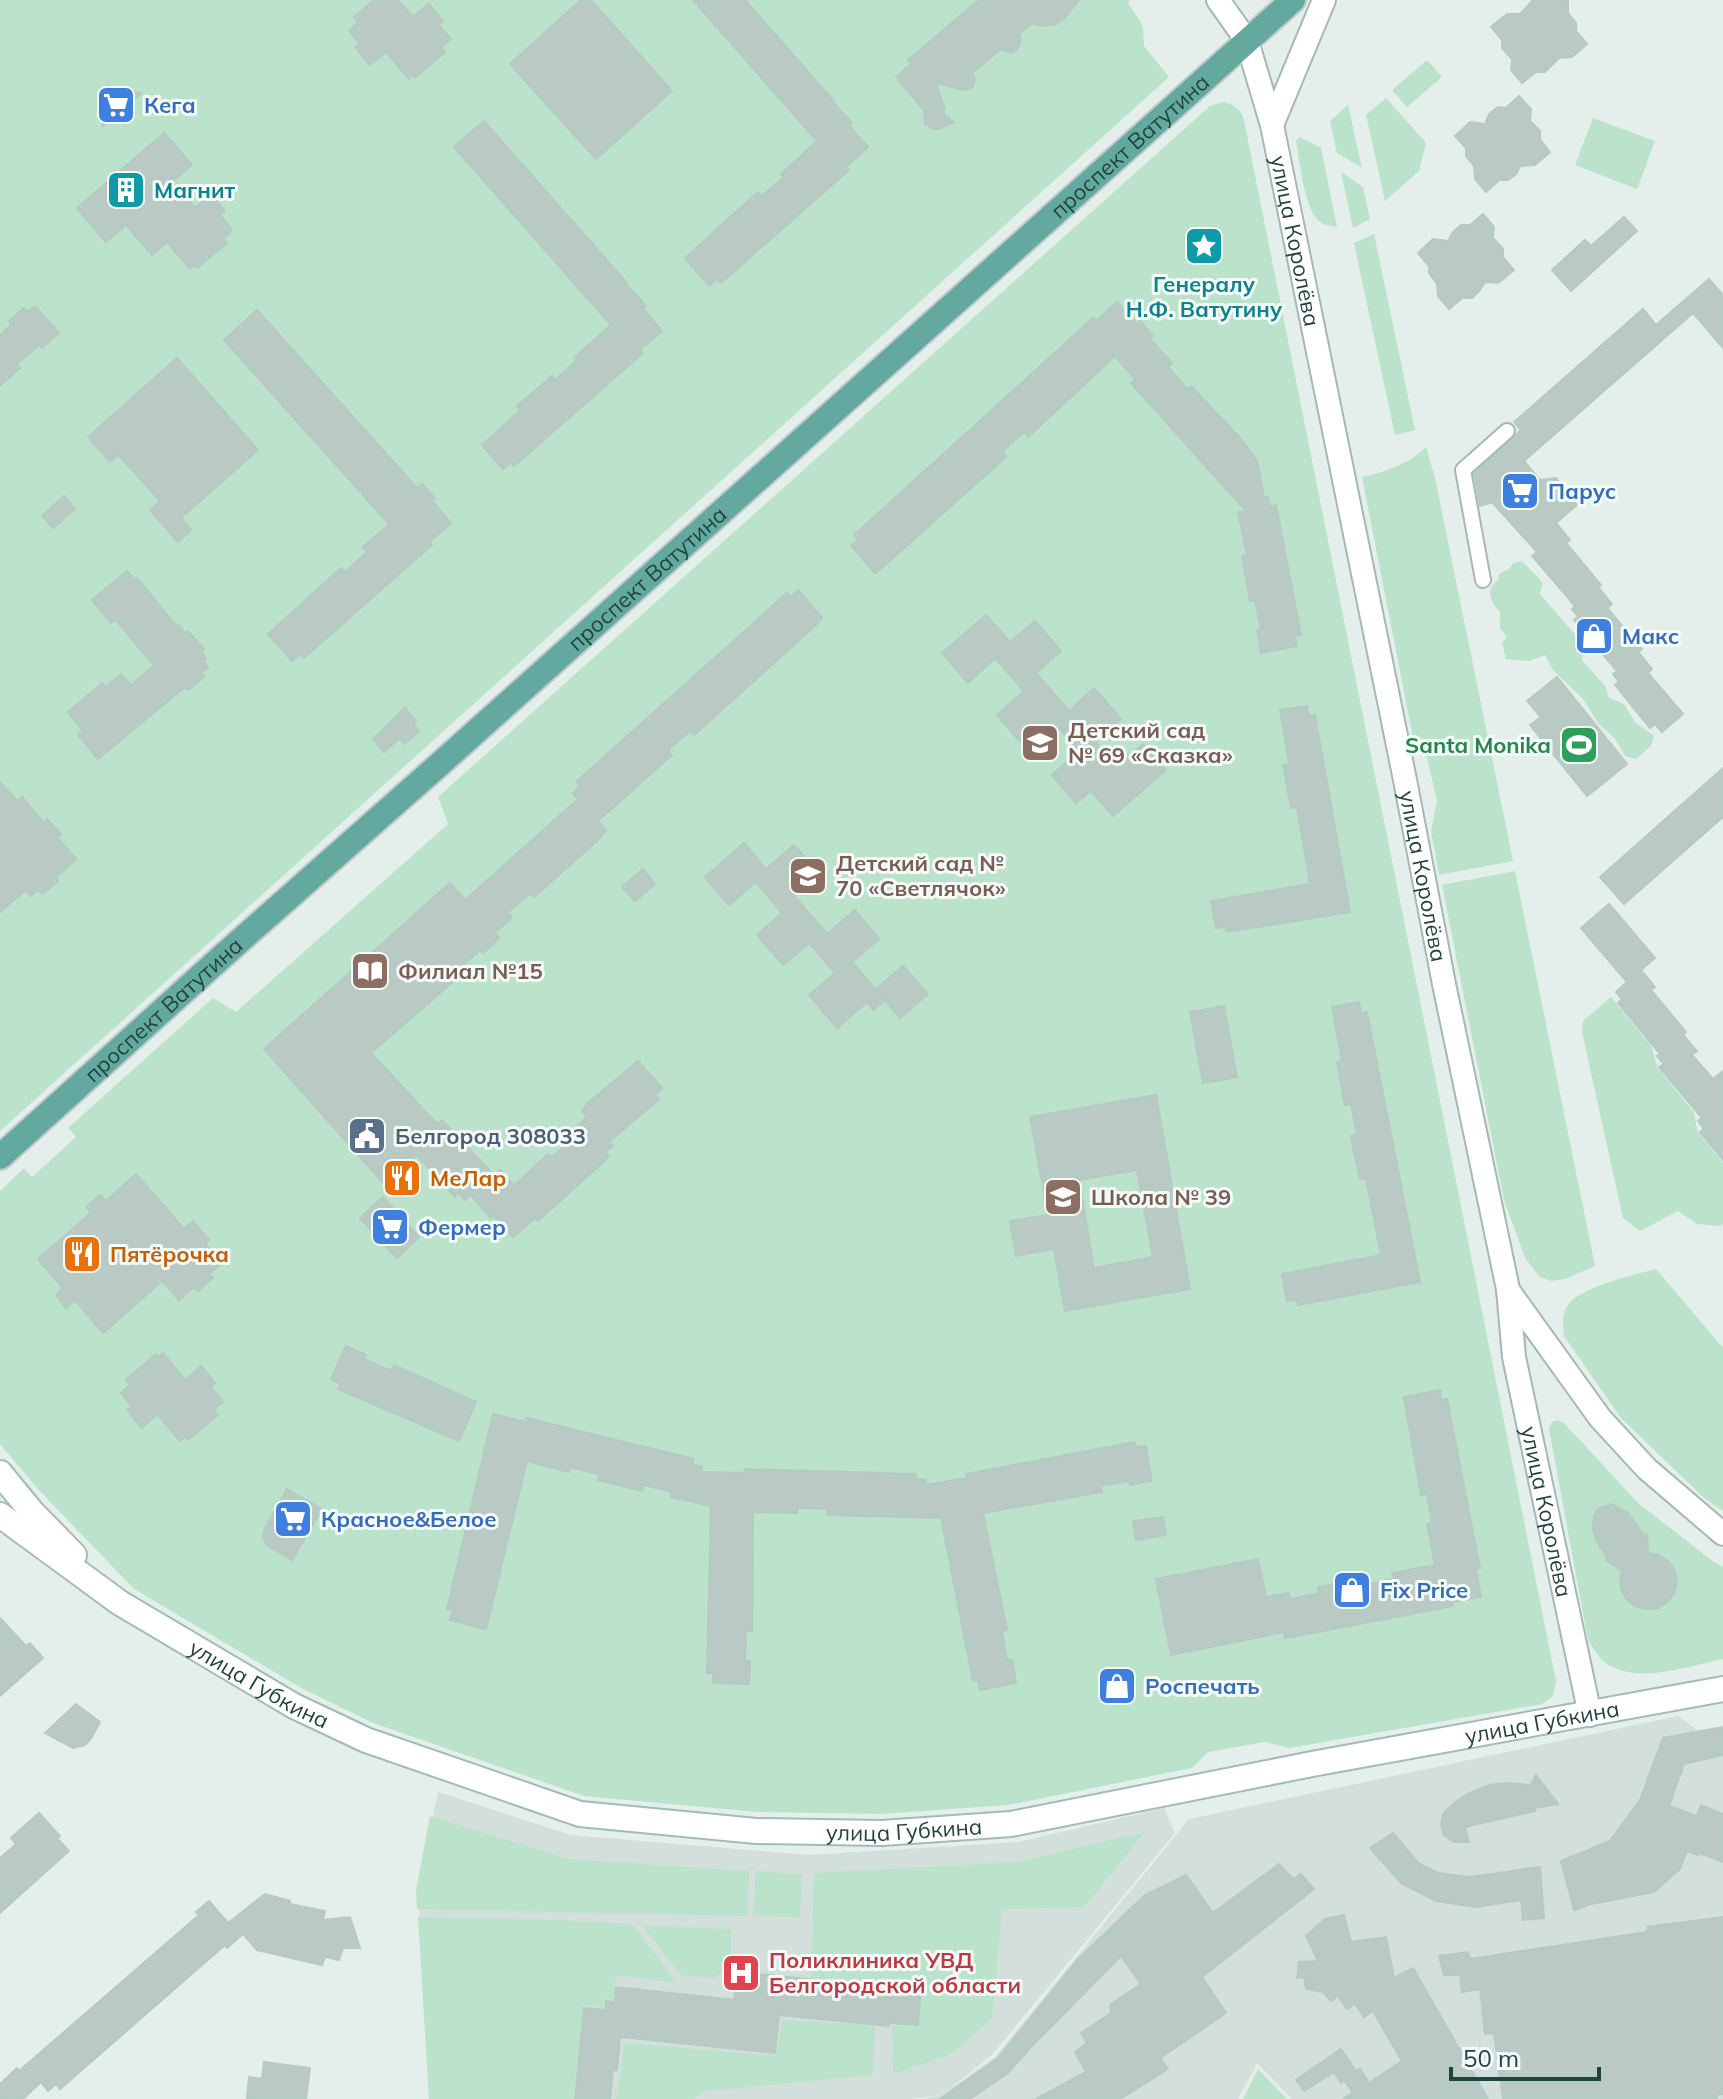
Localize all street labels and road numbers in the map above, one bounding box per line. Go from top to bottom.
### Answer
street label: проспект Ватутина [1045,68,1215,224]
street label: улица Королёва [1264,153,1327,329]
street label: проспект Ватутина [562,500,732,657]
street label: улица Королёва [1393,788,1453,964]
street label: проспект Ватутина [78,931,248,1088]
street label: улица Королёва [1515,1424,1579,1600]
street label: улица Губкина [184,1633,334,1735]
street label: улица Губкина [1463,1694,1622,1750]
street label: улица Губкина [826,1812,983,1847]

